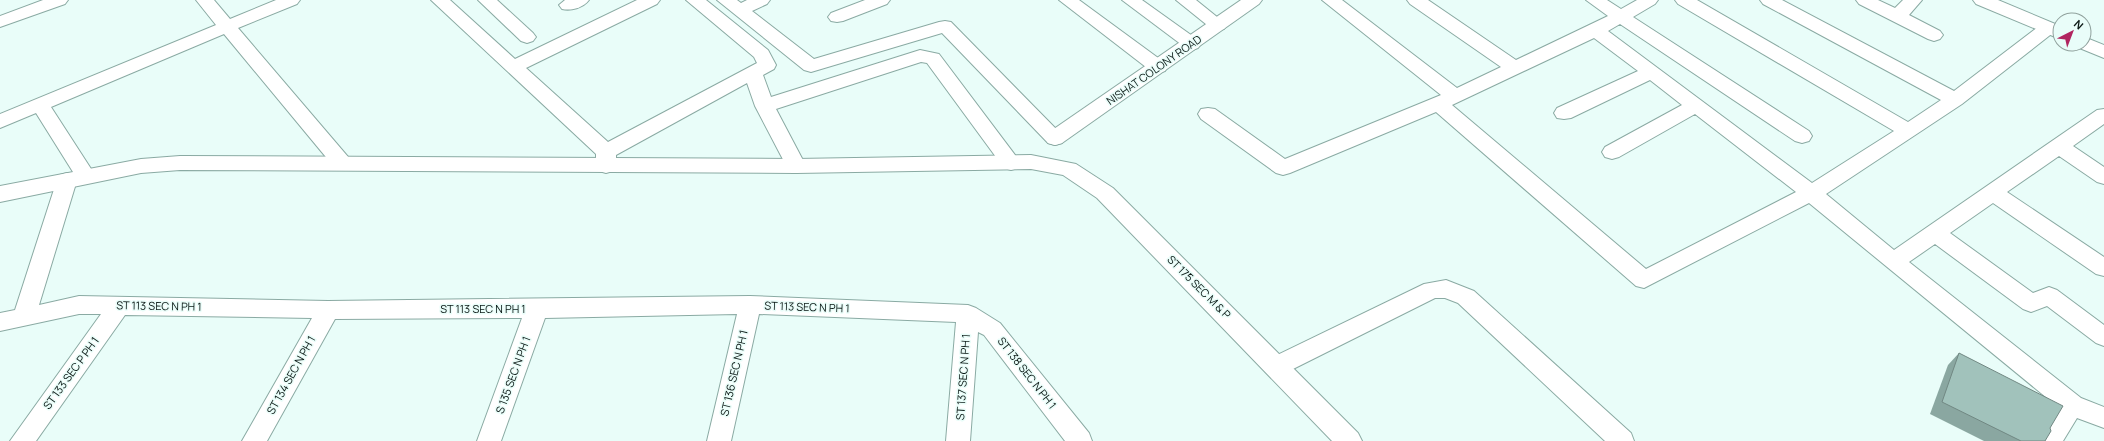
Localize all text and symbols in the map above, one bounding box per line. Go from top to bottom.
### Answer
north arrow [2052,12,2092,52]
text: N [2071,16,2087,32]
street label: NISHAT COLONY ROAD [1103,31,1204,108]
street label: ST 175 SEC M & P [1164,252,1235,322]
street label: ST 113 SEC N PH 1 [116,297,202,314]
street label: ST 113 SEC N PH 1 [764,298,850,315]
street label: ST 113 SEC N PH 1 [440,301,526,316]
street label: ST 136 SEC N PH 1 [716,328,751,417]
street label: ST 133 SEC P PH 1 [39,333,102,412]
street label: ST 134 SEC N PH 1 [263,333,318,417]
street label: ST 137 SEC N PH 1 [952,333,973,421]
street label: S 135 SEC N PH 1 [492,334,533,416]
street label: ST 138 SEC N PH 1 [995,334,1060,412]

